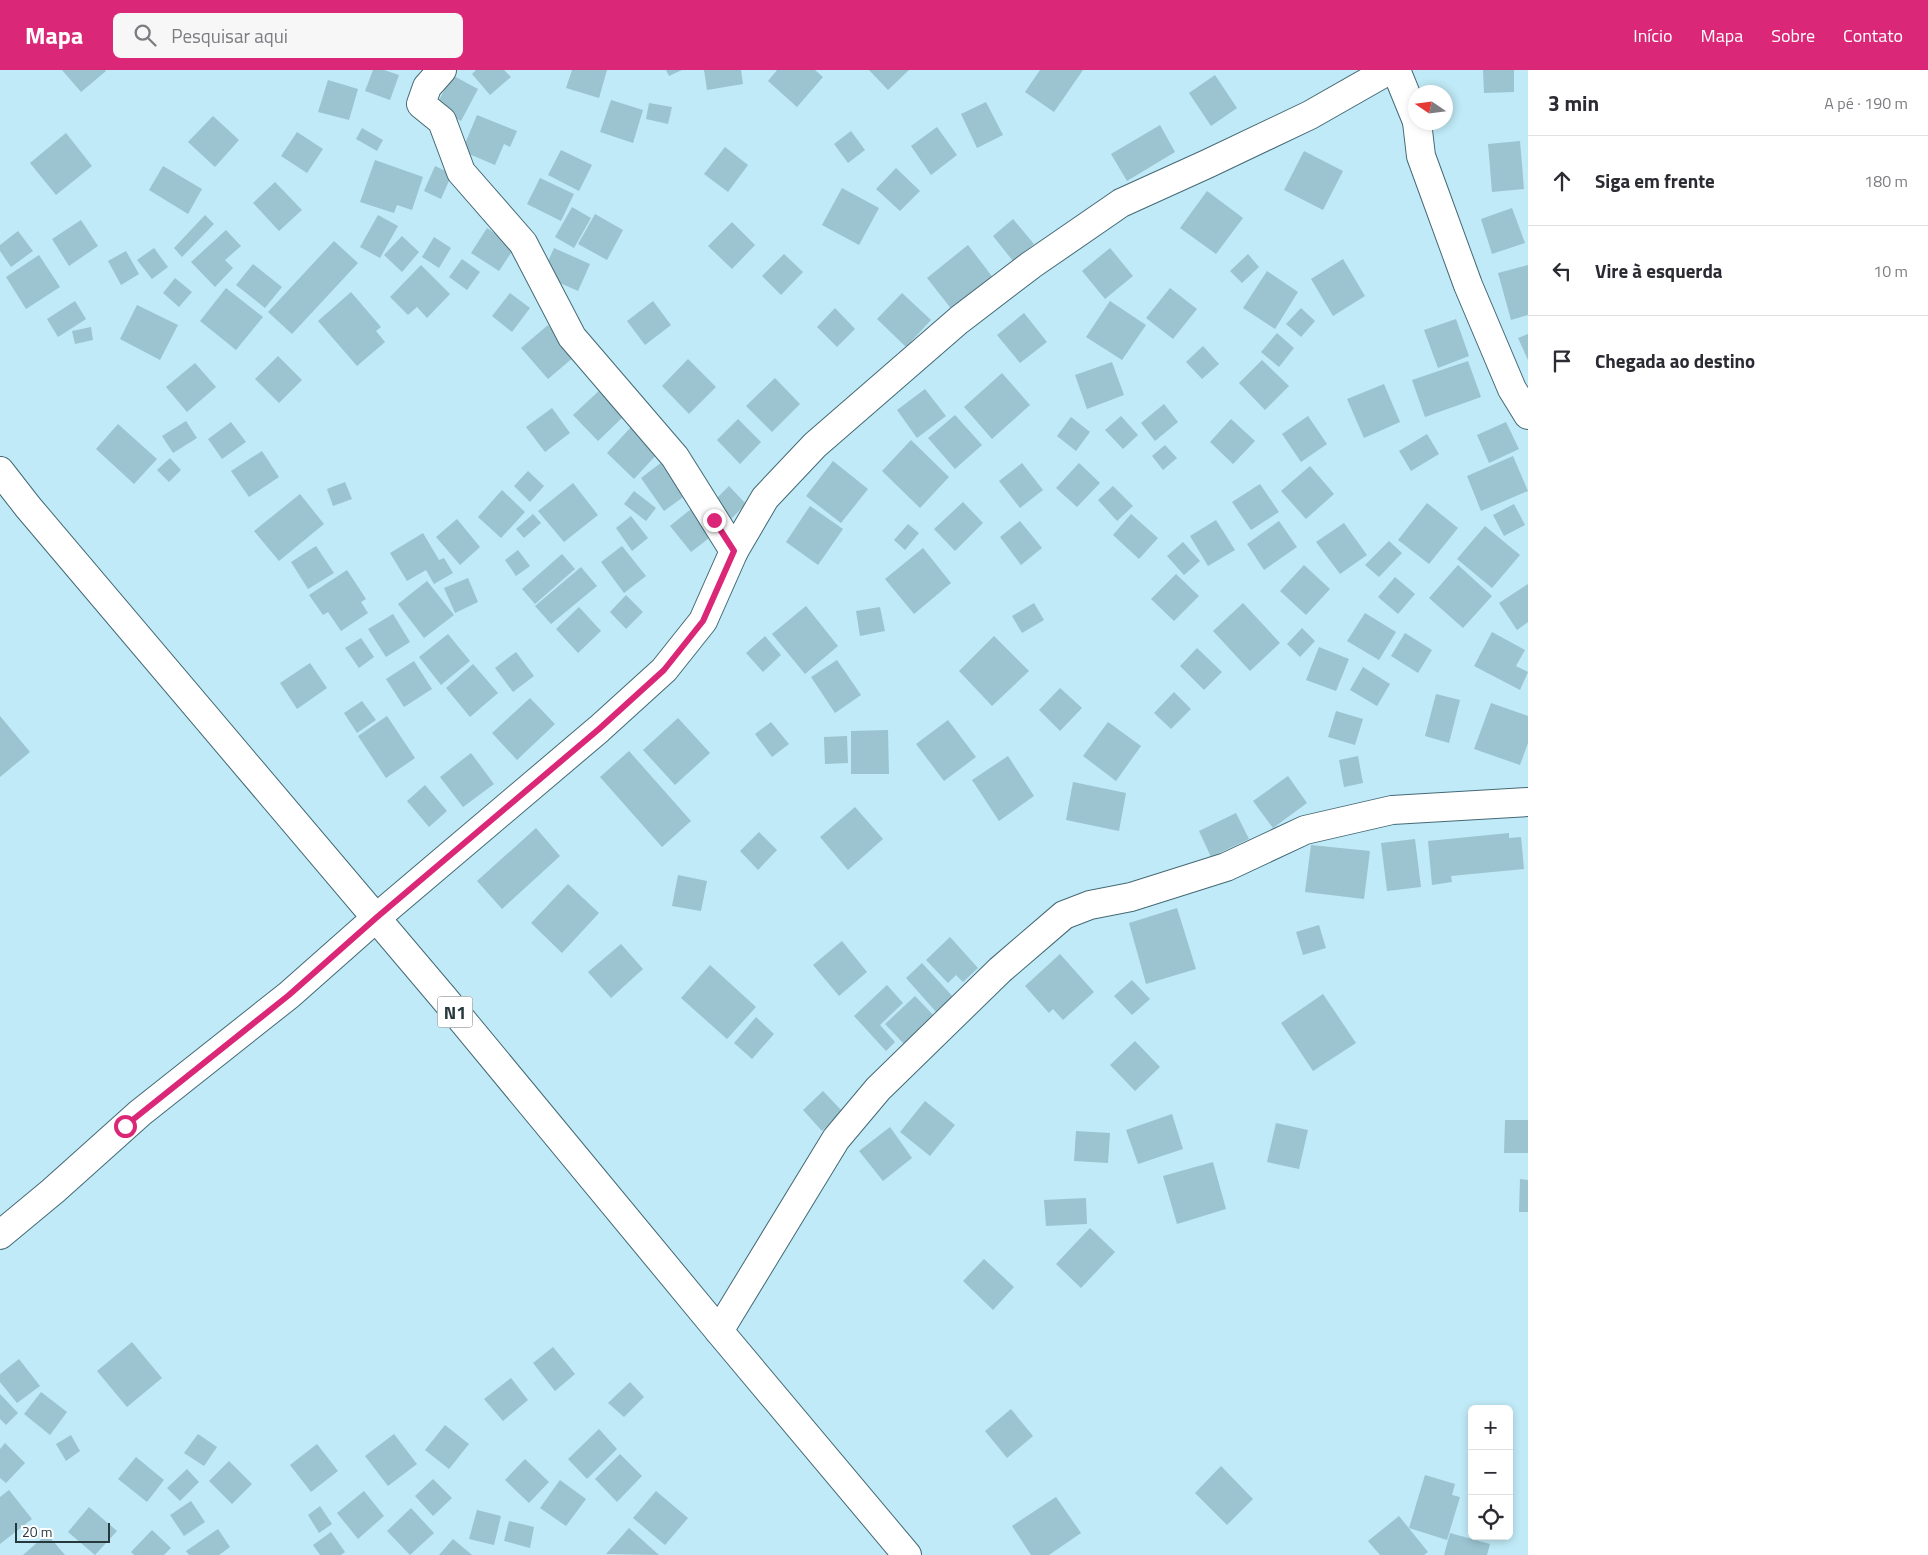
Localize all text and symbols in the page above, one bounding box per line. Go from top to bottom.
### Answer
search box [113,13,463,58]
text: Mapa [25,17,83,53]
icon: search [131,21,159,49]
text: Pesquisar aqui [171,21,288,50]
text: Início [1633,22,1673,49]
text: Mapa [1701,22,1743,49]
text: Sobre [1771,22,1815,49]
text: Contato [1843,22,1903,49]
north arrow [1408,85,1453,130]
text: 3 min [1548,87,1599,119]
text: A pé · 190 m [1824,91,1908,115]
text: Siga em frente [1595,166,1715,195]
icon: ahead [1548,167,1576,195]
text: 180 m [1864,169,1908,193]
text: Vire à esquerda [1595,256,1723,285]
icon: left [1548,257,1576,285]
text: 10 m [1873,259,1908,283]
text: Chegada ao destino [1595,346,1755,375]
icon: arrive [1548,347,1576,375]
route end [703,509,726,532]
road number: N1 [438,996,472,1028]
route start [114,1115,137,1138]
map controls [1468,1405,1513,1540]
button: + [1468,1405,1513,1450]
button: − [1468,1450,1513,1495]
button: locate [1468,1495,1513,1540]
scale bar [15,1520,110,1543]
text: 20 m [22,1521,52,1542]

